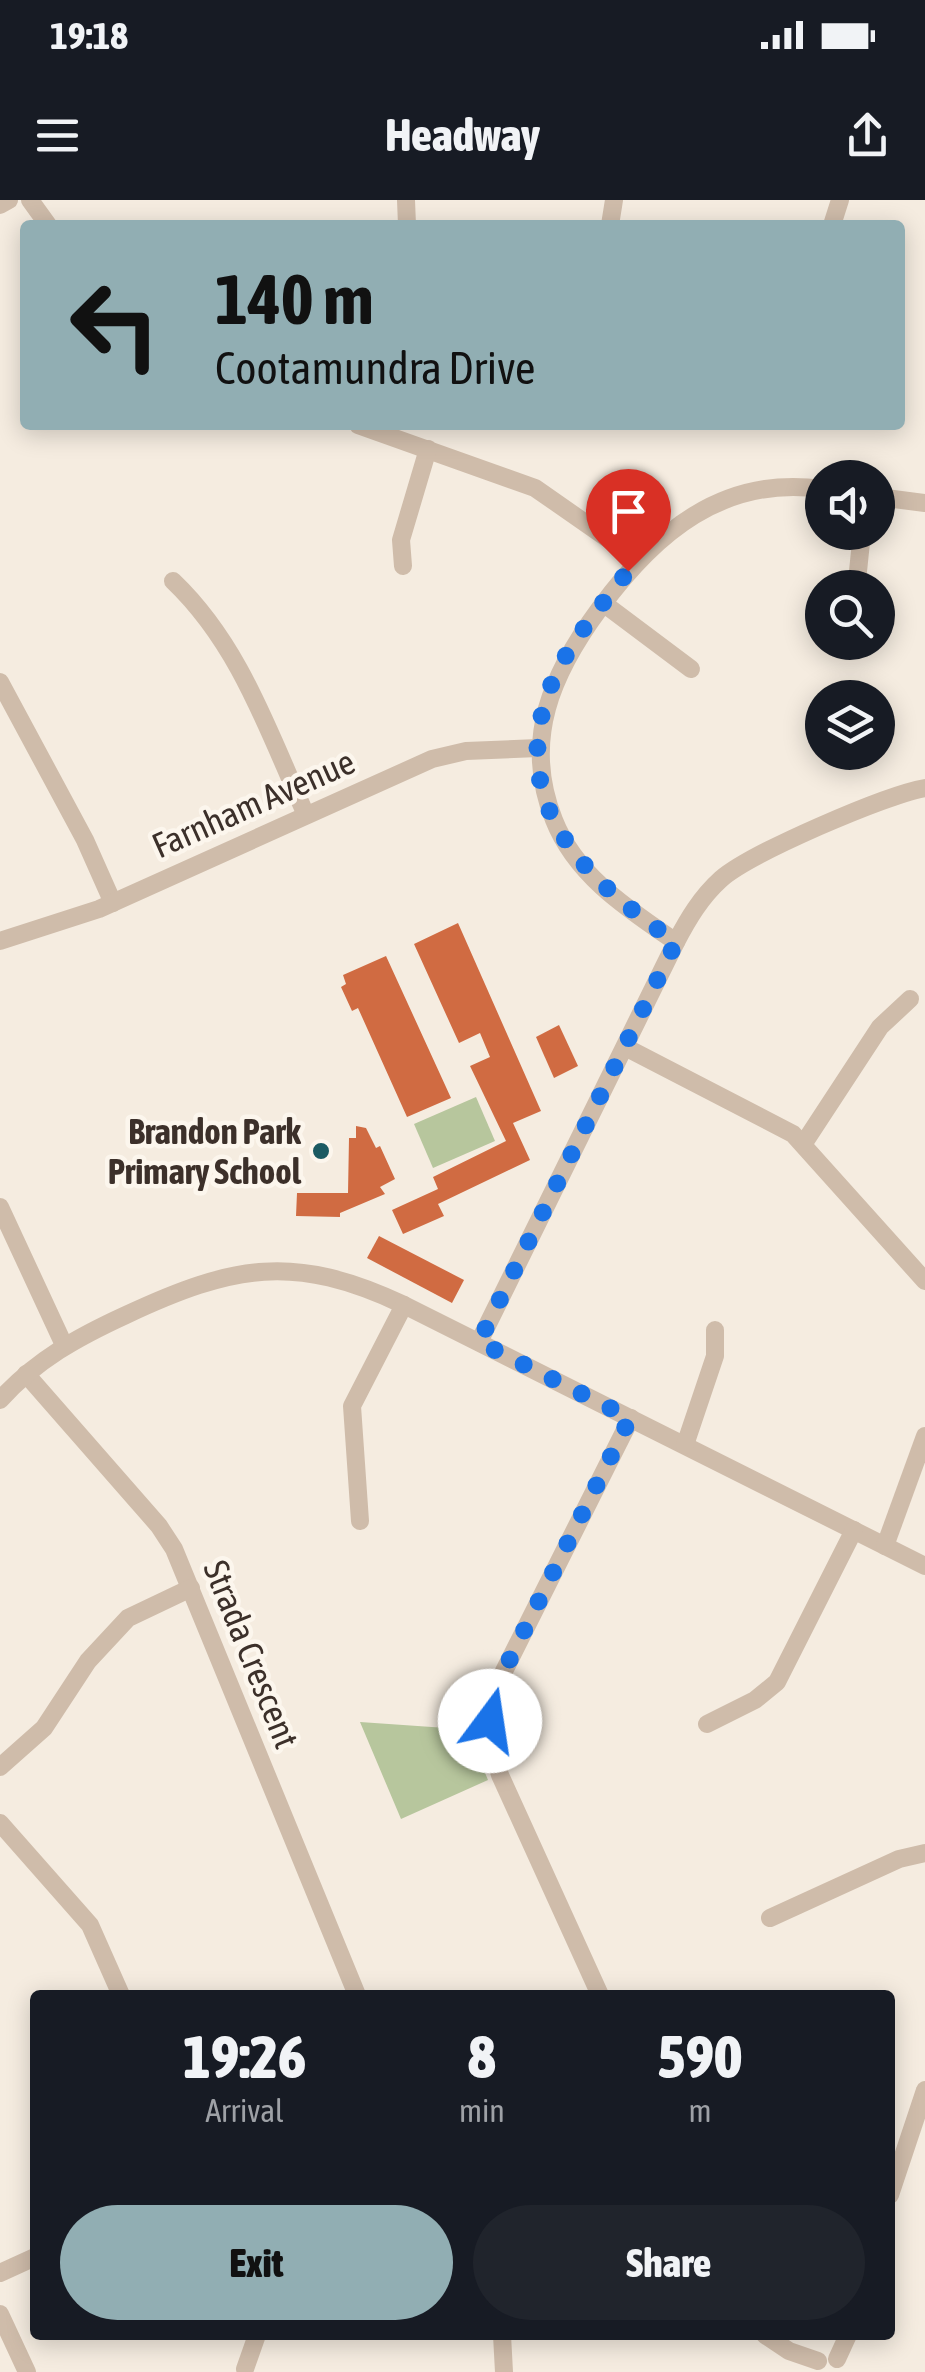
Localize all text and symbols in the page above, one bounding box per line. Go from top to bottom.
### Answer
text: 19:18 [50,14,128,57]
icon: menu [30,108,85,163]
icon: share [840,108,895,163]
text: Headway [385,109,540,161]
text: 140 m [215,259,374,339]
icon: left [50,260,180,390]
text: Cootamundra Drive [215,342,536,394]
map controls [805,460,895,770]
button: sound [805,460,895,550]
pin [586,469,671,572]
icon: arrive [601,484,656,539]
button: search [805,570,895,660]
button: layers [805,680,895,770]
street label: Farnham Avenue [146,741,360,865]
place label: Brandon Park Primary School [108,1111,302,1191]
marker: Brandon Park Primary School [310,1140,332,1162]
street label: Strada Crescent [196,1554,308,1754]
position arrow [438,1669,542,1773]
text: 19:26 [183,2022,306,2091]
text: 8 [468,2022,496,2091]
text: 590 [658,2022,742,2091]
text: Arrival [205,2092,284,2129]
text: min [459,2092,505,2129]
text: m [688,2092,711,2129]
button: Exit [60,2205,453,2320]
button: Share [473,2205,865,2320]

